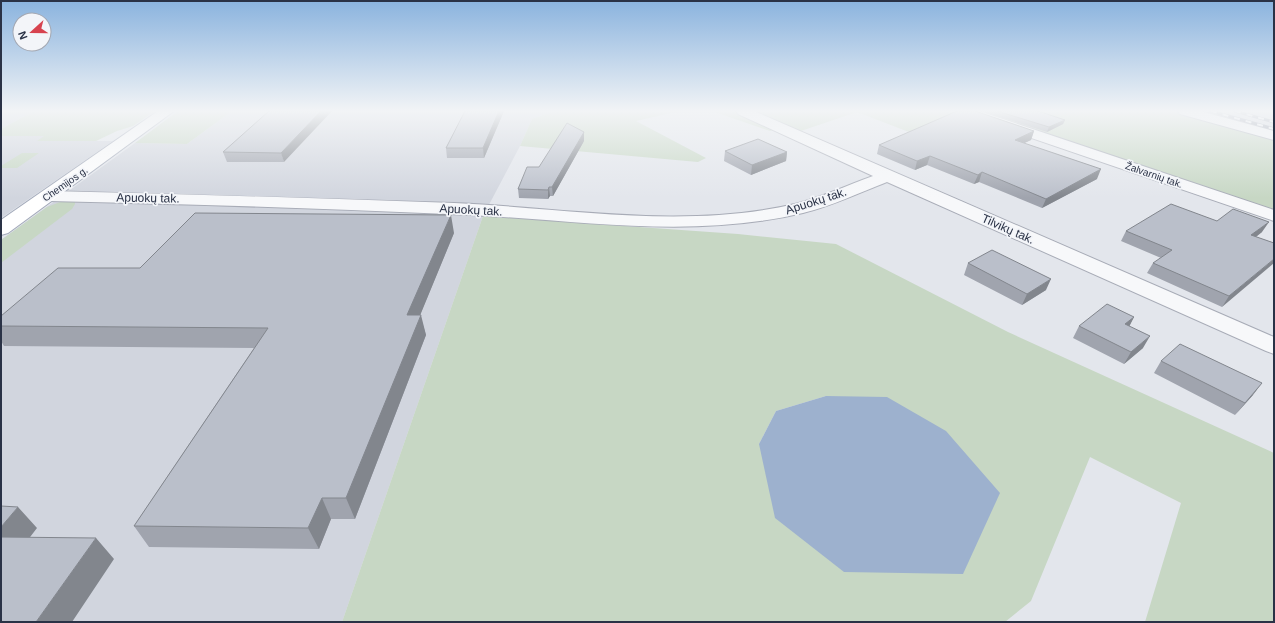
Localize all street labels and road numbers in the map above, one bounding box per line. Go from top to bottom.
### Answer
street label: Žalvarnių tak. [1124,159,1184,190]
street label: Chemijos g. [40,164,90,204]
street label: Apuokų tak. [784,185,848,217]
street label: Apuokų tak. [116,190,180,206]
street label: Apuokų tak. [439,201,503,219]
street label: Tilvikų tak. [979,211,1037,247]

